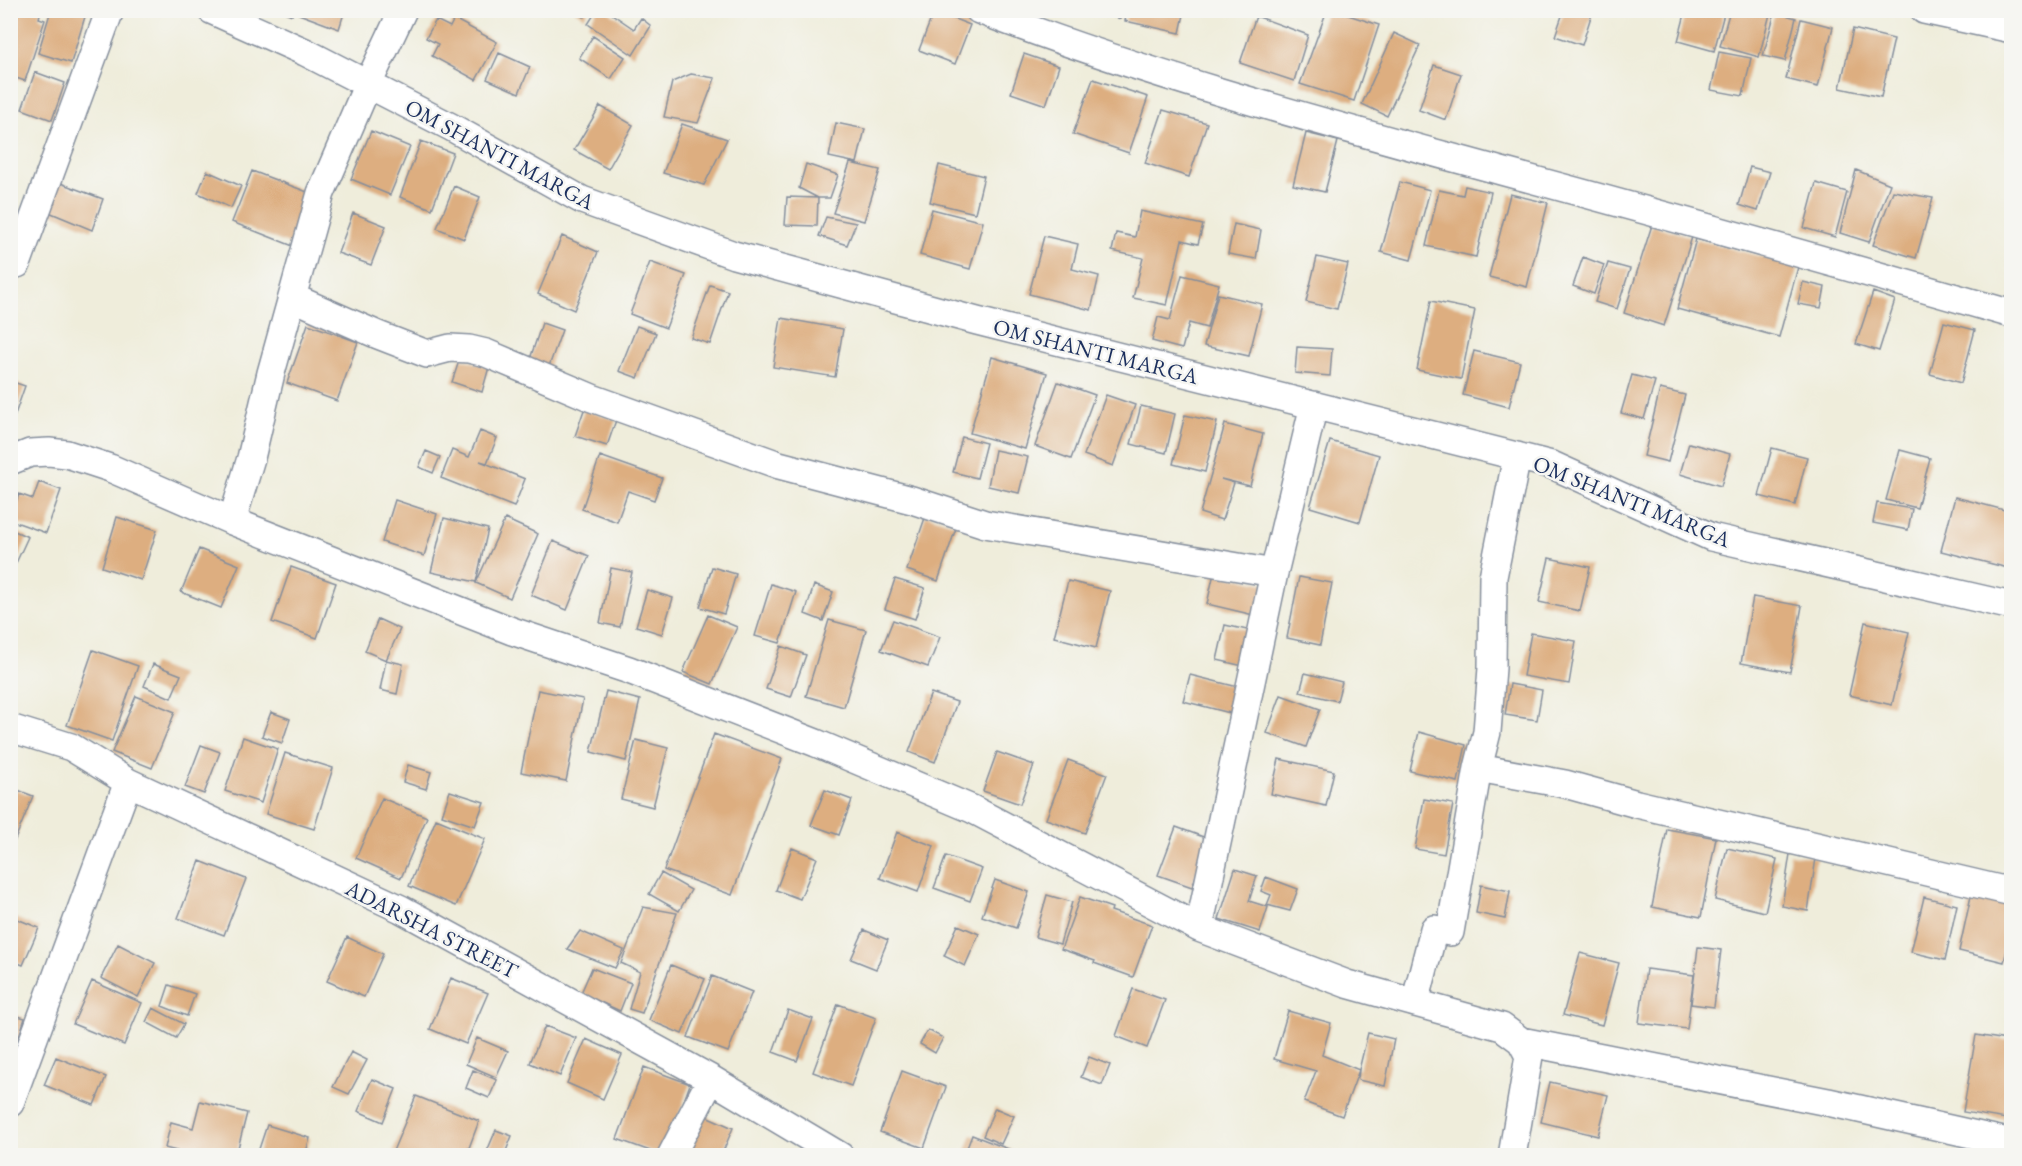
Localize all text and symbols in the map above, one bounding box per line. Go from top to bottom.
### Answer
street label: OM SHANTI MARGA [400,92,600,217]
street label: OM SHANTI MARGA [990,312,1202,391]
street label: OM SHANTI MARGA [1529,449,1735,555]
street label: ADARSHA STREET [340,873,523,986]

